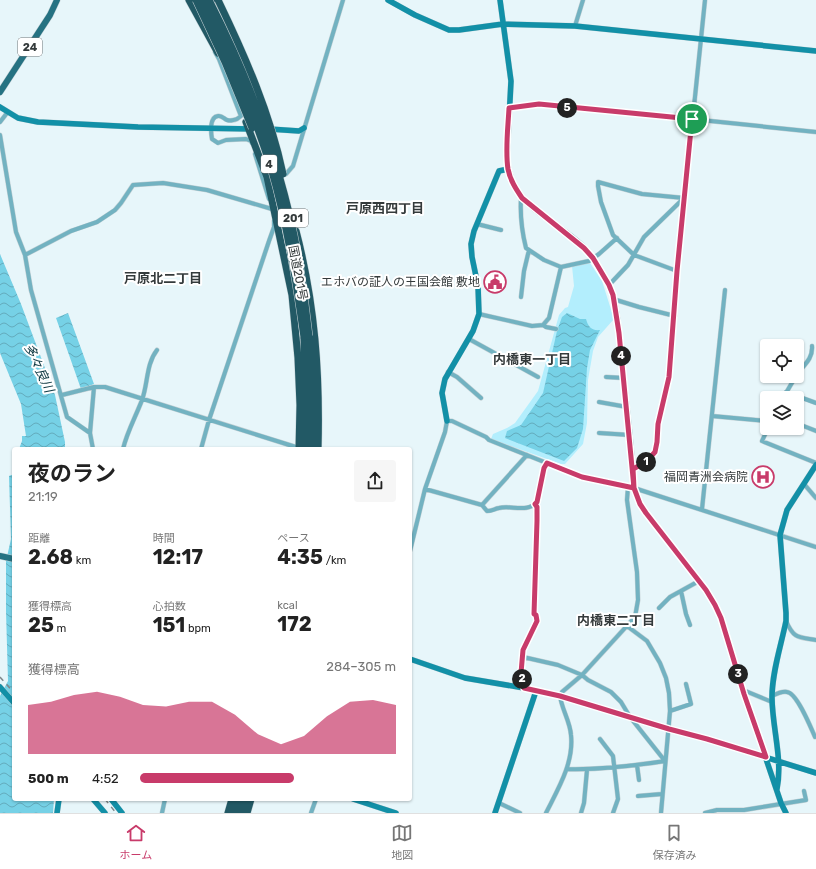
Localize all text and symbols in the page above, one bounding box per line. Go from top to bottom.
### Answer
road number: 24 [18,38,42,56]
pin: 5 [557,98,577,118]
text: 5 [563,101,571,114]
pin [675,102,709,136]
icon: arrive [681,108,703,130]
road number: 4 [261,155,277,173]
district label: 戸原西四丁目 [346,201,424,216]
road number: 201 [278,209,308,227]
street label: 国道201号 [286,244,310,302]
public building icon: エホバの証人の王国会館 敷地 [482,269,508,295]
district label: 戸原北二丁目 [124,271,202,286]
place label: エホバの証人の王国会館 敷地 [321,275,480,289]
map controls [760,339,804,435]
button: locate [760,339,804,383]
water label: 多々良川 [21,341,58,397]
pin: 4 [611,346,631,366]
text: 4 [617,349,625,362]
district label: 内橋東一丁目 [493,352,571,367]
button: layers [760,391,804,435]
pin: 1 [636,452,656,472]
text: 1 [643,455,649,468]
text: 夜のラン [28,460,116,487]
button: share [354,460,396,502]
hospital icon: 福岡青洲会病院 [750,464,776,490]
place label: 福岡青洲会病院 [664,470,748,484]
text: 21:19 [28,489,58,504]
text: 距離 [28,532,50,545]
text: 時間 [153,532,175,545]
text: ペース [277,532,310,545]
text: 2.68 [28,545,73,569]
text: 12:17 [153,545,203,569]
text: 4:35 [277,545,323,569]
text: km [73,554,91,567]
text: /km [323,554,346,567]
text: kcal [277,599,298,612]
text: 獲得標高 [28,600,72,613]
text: 心拍数 [153,600,186,613]
text: 172 [277,612,312,636]
text: 25 [28,613,54,637]
text: 151 [153,613,185,637]
district label: 内橋東二丁目 [577,613,655,628]
text: m [54,622,66,635]
text: bpm [185,622,211,635]
text: 284–305 m [326,659,396,674]
text: 獲得標高 [28,662,80,677]
pin: 3 [728,664,748,684]
text: 3 [734,667,742,680]
pin: 2 [512,669,532,689]
text: 2 [518,672,526,685]
text: 500 m [28,771,69,786]
text: 4:52 [92,771,119,786]
tab: ホーム [120,822,152,862]
tab: 地図 [391,822,413,862]
tab: 保存済み [652,822,696,862]

